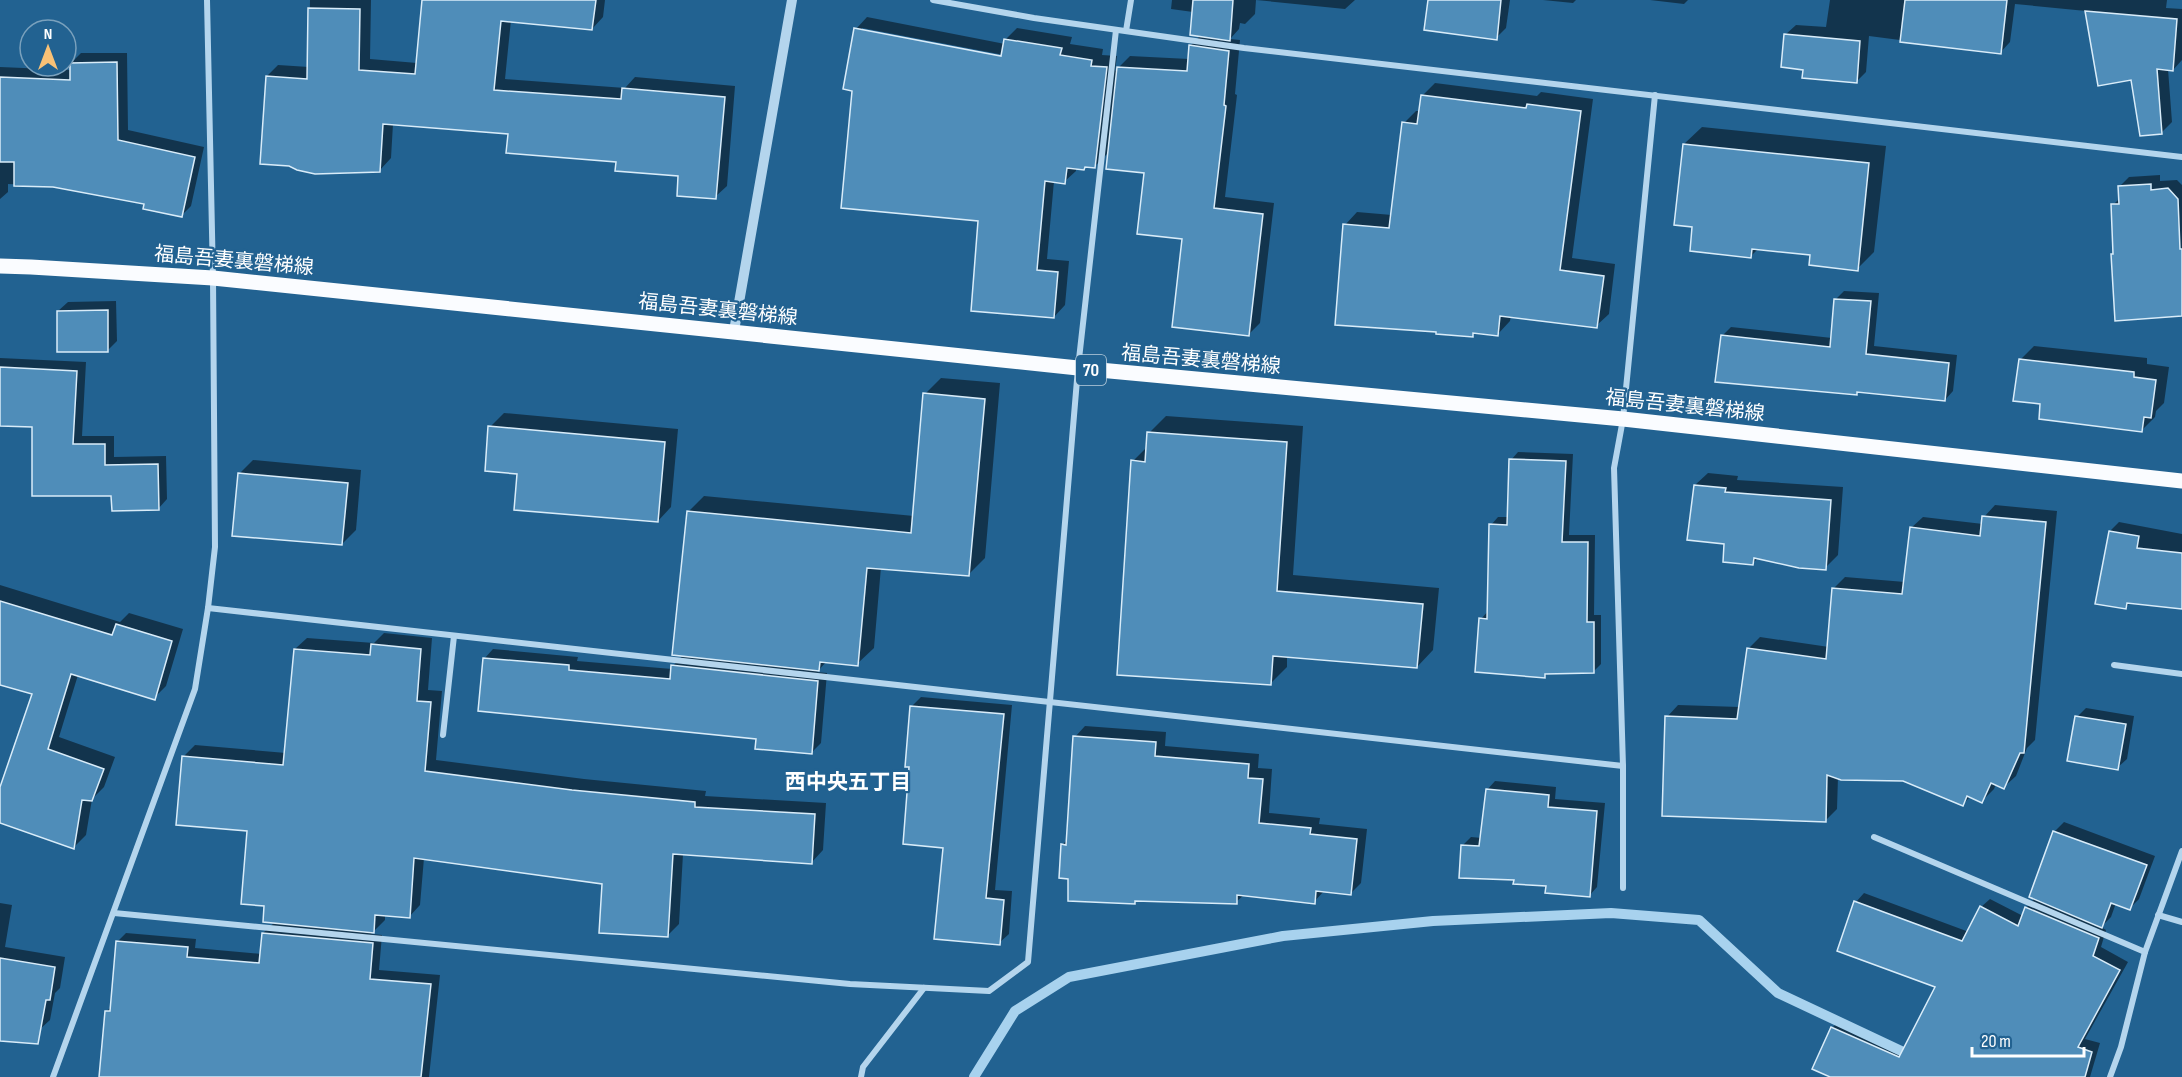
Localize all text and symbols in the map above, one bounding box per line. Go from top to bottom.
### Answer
north arrow [18,18,78,78]
text: N [44,25,52,44]
street label: 福島吾妻裏磐梯線 [153,242,315,280]
street label: 福島吾妻裏磐梯線 [637,290,799,330]
street label: 福島吾妻裏磐梯線 [1120,341,1282,379]
road number: 70 [1076,355,1106,385]
street label: 福島吾妻裏磐梯線 [1604,386,1766,426]
district label: 西中央五丁目 [785,770,911,795]
scale bar [1972,1020,2084,1058]
text: 20 m [1981,1031,2011,1052]

